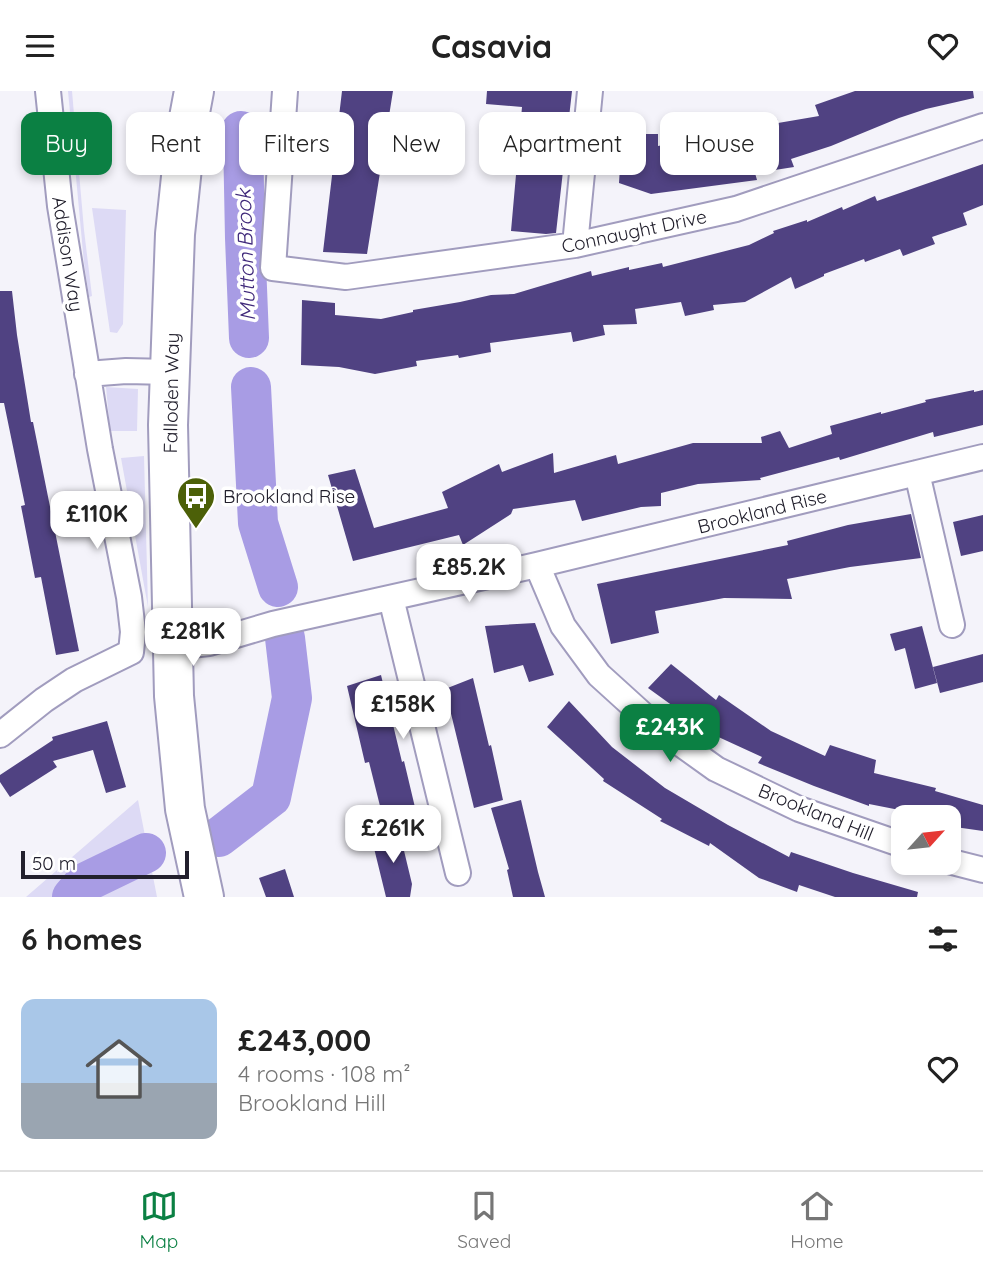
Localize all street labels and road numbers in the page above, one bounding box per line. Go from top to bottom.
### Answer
street label: Addison Way [47,195,89,313]
street label: Connaught Drive [559,204,709,258]
street label: Falloden Way [158,332,184,454]
street label: Brookland Rise [695,483,829,539]
street label: Brookland Hill [755,778,877,846]

